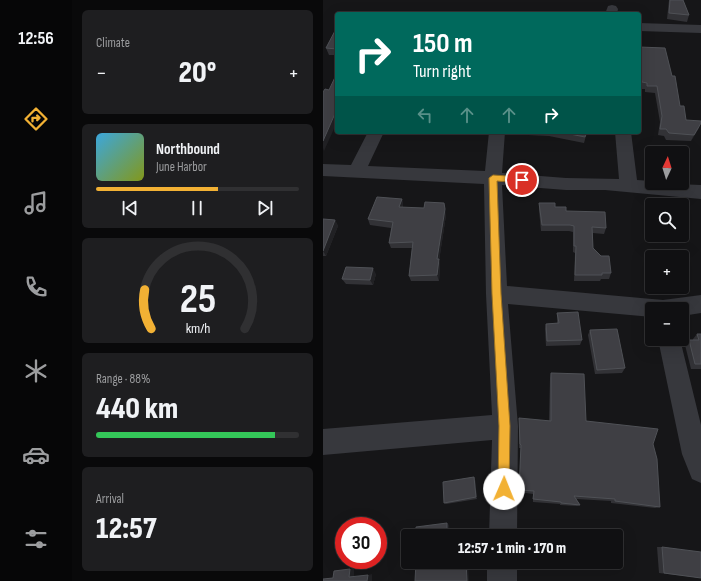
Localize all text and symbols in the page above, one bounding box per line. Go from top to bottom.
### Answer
text: 150 m [413,27,473,60]
text: 12:56 [18,28,54,49]
icon: right [347,28,399,80]
text: Climate [96,35,130,51]
text: 20° [179,55,216,91]
text: − [96,60,107,87]
text: + [288,60,299,87]
text: Turn right [413,61,471,82]
icon: left [414,104,436,126]
icon: ahead [456,104,478,126]
icon: ahead [498,104,520,126]
icon: right [540,104,562,126]
icon: directions [22,105,50,133]
text: Northbound [156,140,220,159]
north arrow [645,146,689,190]
map controls [645,146,689,346]
text: June Harbor [156,159,207,175]
pin [505,163,539,197]
icon: arrive [511,169,533,191]
icon: music [22,189,50,217]
icon: previous [119,197,141,219]
icon: pause [186,197,208,219]
icon: next [254,197,276,219]
button: search [645,198,689,242]
button: + [645,250,689,294]
icon: phone [22,273,50,301]
text: 25 [179,274,216,323]
button: − [645,302,689,346]
text: km/h [185,319,210,336]
icon: climate [22,357,50,385]
text: Range · 88% [96,371,150,387]
text: 440 km [96,391,178,427]
icon: car [22,441,50,469]
position arrow [483,468,525,510]
text: Arrival [96,491,124,507]
text: 12:57 [96,511,156,547]
speed limit sign: 30 [335,517,387,569]
icon: filters [22,525,50,553]
text: 12:57 · 1 min · 170 m [458,539,566,558]

